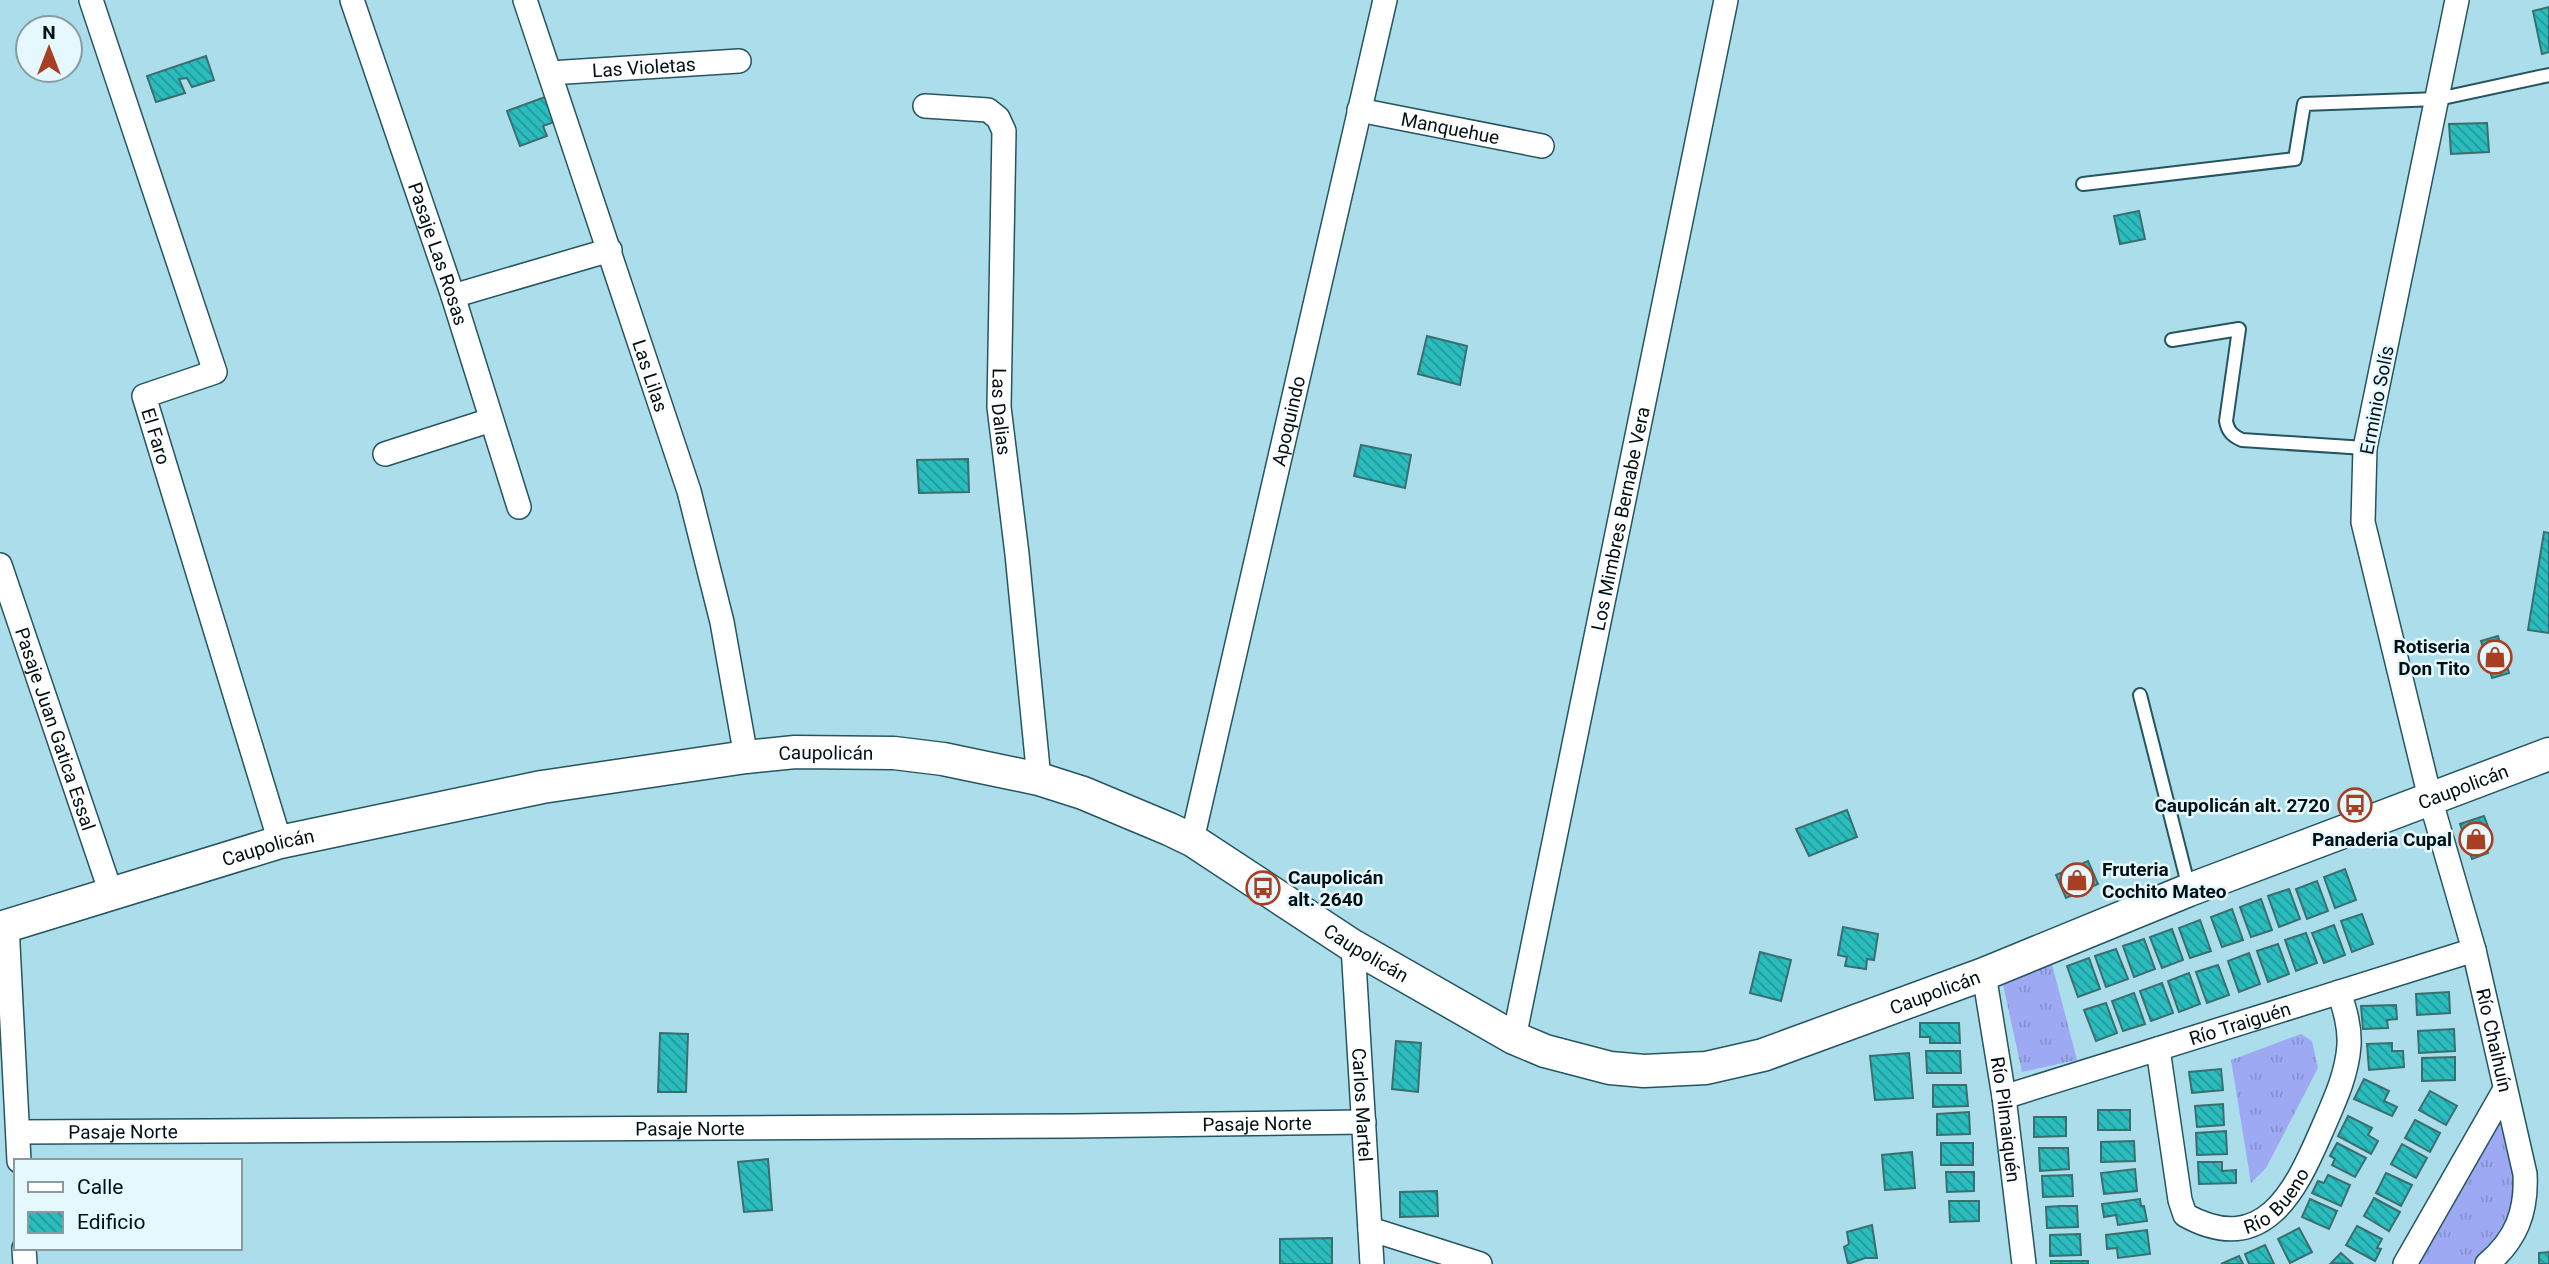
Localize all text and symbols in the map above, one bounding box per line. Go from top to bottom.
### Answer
north arrow [14,14,84,84]
text: N [42,21,56,44]
street label: Las Violetas [591,52,696,82]
street label: Manquehue [1399,107,1501,149]
street label: Pasaje Las Rosas [404,179,473,328]
street label: Las Lilas [628,337,673,415]
street label: Erminio Solís [2355,344,2399,456]
street label: Las Dalias [987,368,1016,456]
street label: Apoquindo [1267,374,1310,468]
street label: El Faro [137,405,176,467]
street label: Los Mimbres Bernabe Vera [1586,405,1654,633]
street label: Pasaje Juan Gatica Essal [10,624,100,833]
place label: Rotiseria Don Tito [2393,635,2470,680]
shop icon: Rotiseria Don Tito [2476,638,2514,676]
street label: Caupolicán [777,740,873,765]
street label: Caupolicán [2415,759,2511,814]
bus stop icon: Caupolicán alt. 2720 [2336,786,2374,824]
place label: Caupolicán alt. 2720 [2154,794,2330,817]
shop icon: Panaderia Cupal [2457,820,2495,858]
street label: Caupolicán [219,824,316,871]
place label: Panaderia Cupal [2312,828,2452,851]
place label: Fruteria Cochito Mateo [2102,858,2227,903]
shop icon: Fruteria Cochito Mateo [2058,861,2096,899]
place label: Caupolicán alt. 2640 [1288,866,1383,911]
bus stop icon: Caupolicán alt. 2640 [1244,869,1282,907]
street label: Caupolicán [1319,918,1413,987]
street label: Caupolicán [1886,965,1983,1019]
street label: Río Chaihuín [2472,986,2517,1094]
street label: Río Traiguén [2186,997,2293,1050]
street label: Carlos Martel [1348,1047,1377,1162]
street label: Río Pilmaiquén [1986,1055,2026,1184]
street label: Pasaje Norte [1202,1111,1312,1136]
street label: Pasaje Norte [635,1116,745,1140]
street label: Pasaje Norte [68,1120,178,1143]
legend [14,1159,242,1250]
street label: Río Bueno [2241,1164,2314,1238]
text: Calle [77,1175,123,1199]
text: Edificio [77,1210,145,1234]

